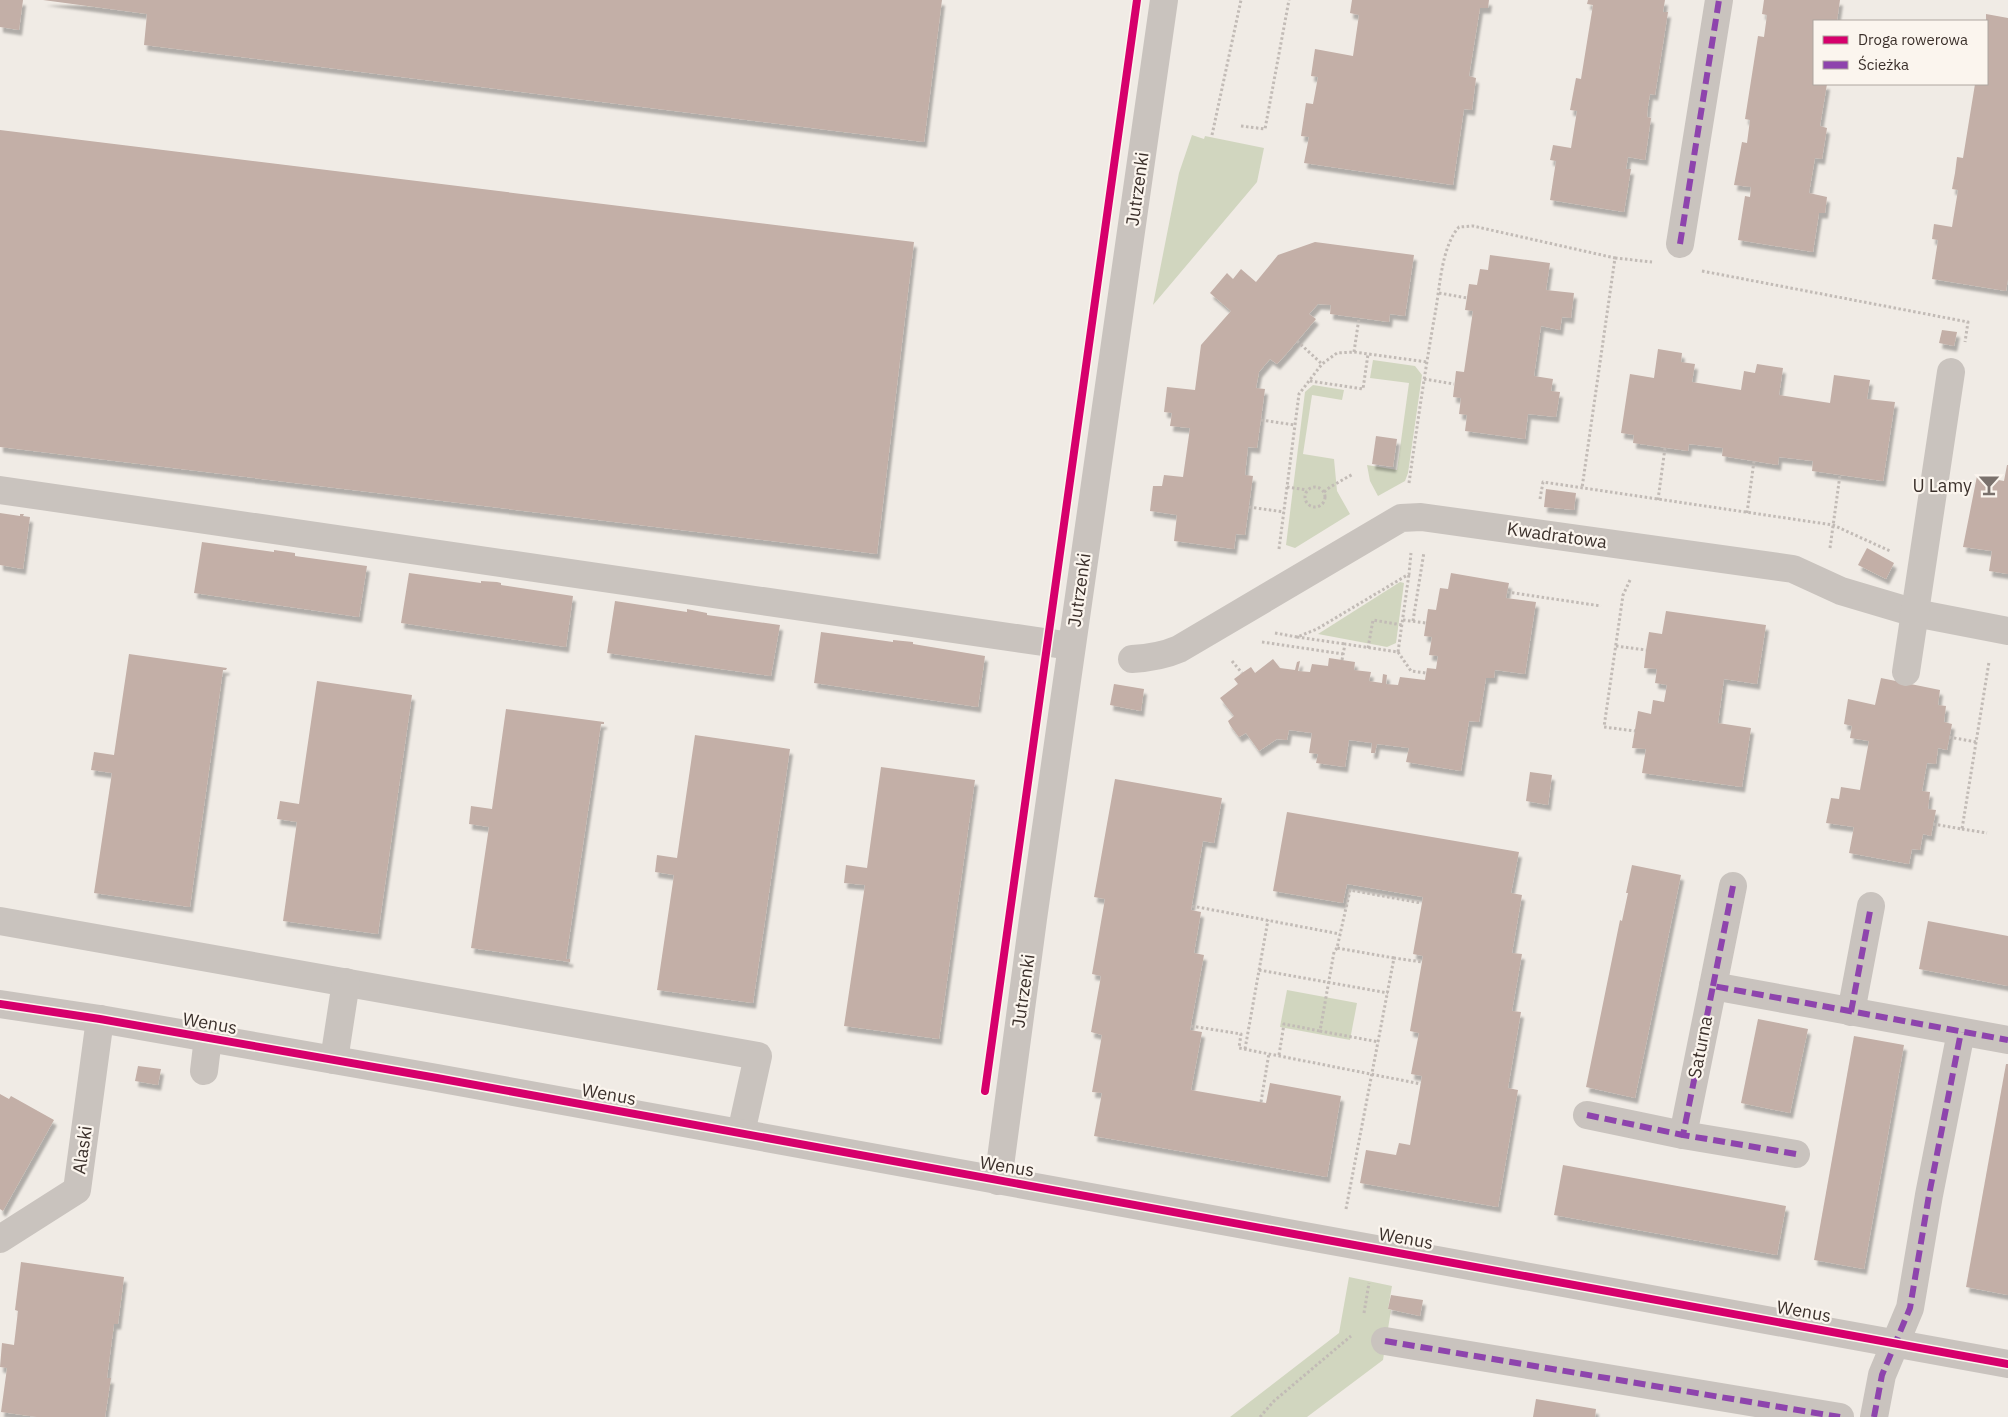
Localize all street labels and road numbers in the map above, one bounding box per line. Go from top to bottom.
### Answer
street label: Jutrzenki [1120,150,1154,228]
street label: Kwadratowa [1506,517,1609,553]
street label: Jutrzenki [1062,551,1096,629]
street label: Jutrzenki [1006,952,1040,1030]
street label: Wenus [181,1007,239,1039]
street label: Saturna [1683,1013,1717,1080]
street label: Wenus [580,1078,638,1110]
street label: Alaski [67,1124,97,1176]
street label: Wenus [978,1150,1036,1182]
street label: Wenus [1377,1222,1435,1254]
street label: Wenus [1775,1295,1833,1327]

